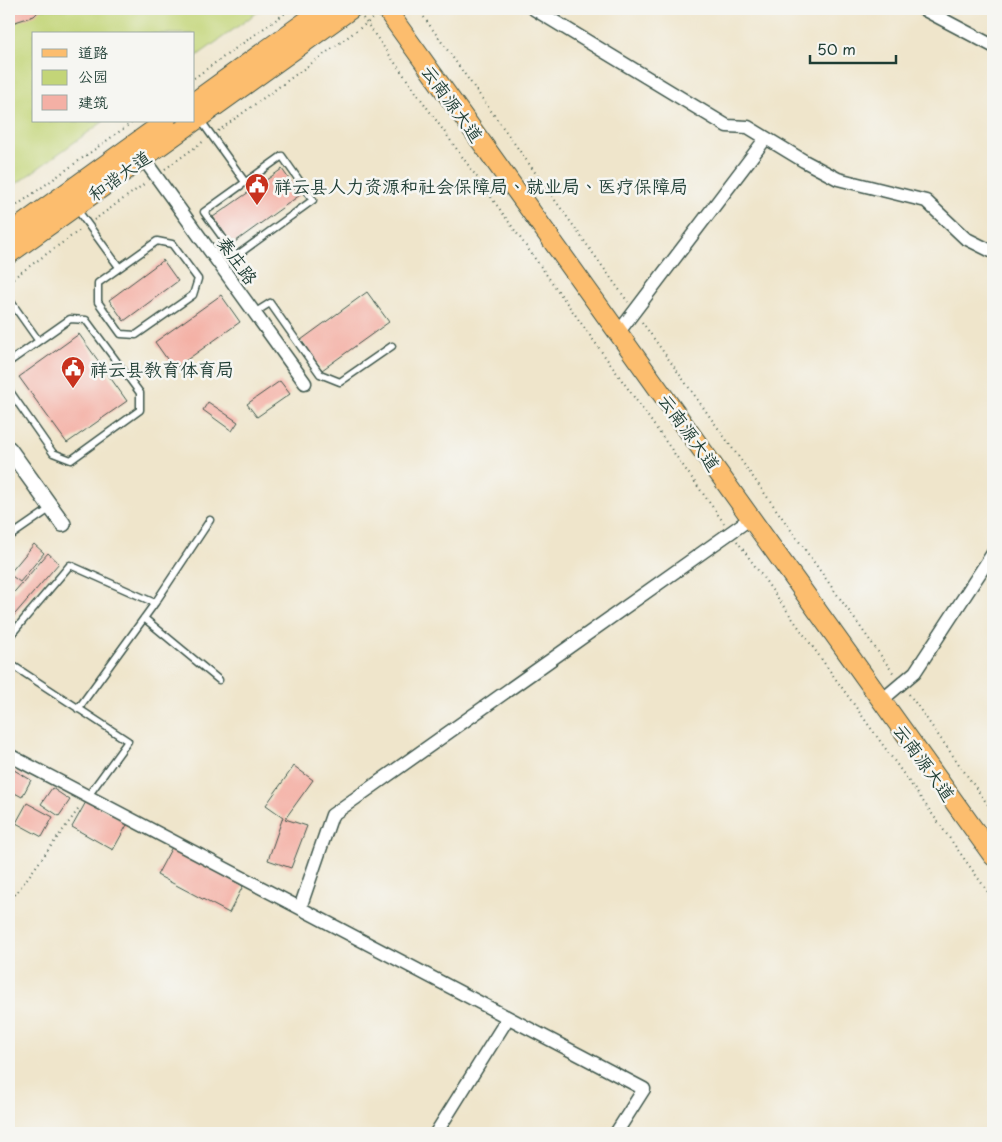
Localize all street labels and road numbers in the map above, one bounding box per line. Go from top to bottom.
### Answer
street label: 云南源大道 [416,59,490,147]
street label: 和谐大道 [82,143,156,207]
street label: 秦庄路 [211,230,265,290]
street label: 云南源大道 [653,388,727,476]
street label: 云南源大道 [888,718,962,806]

